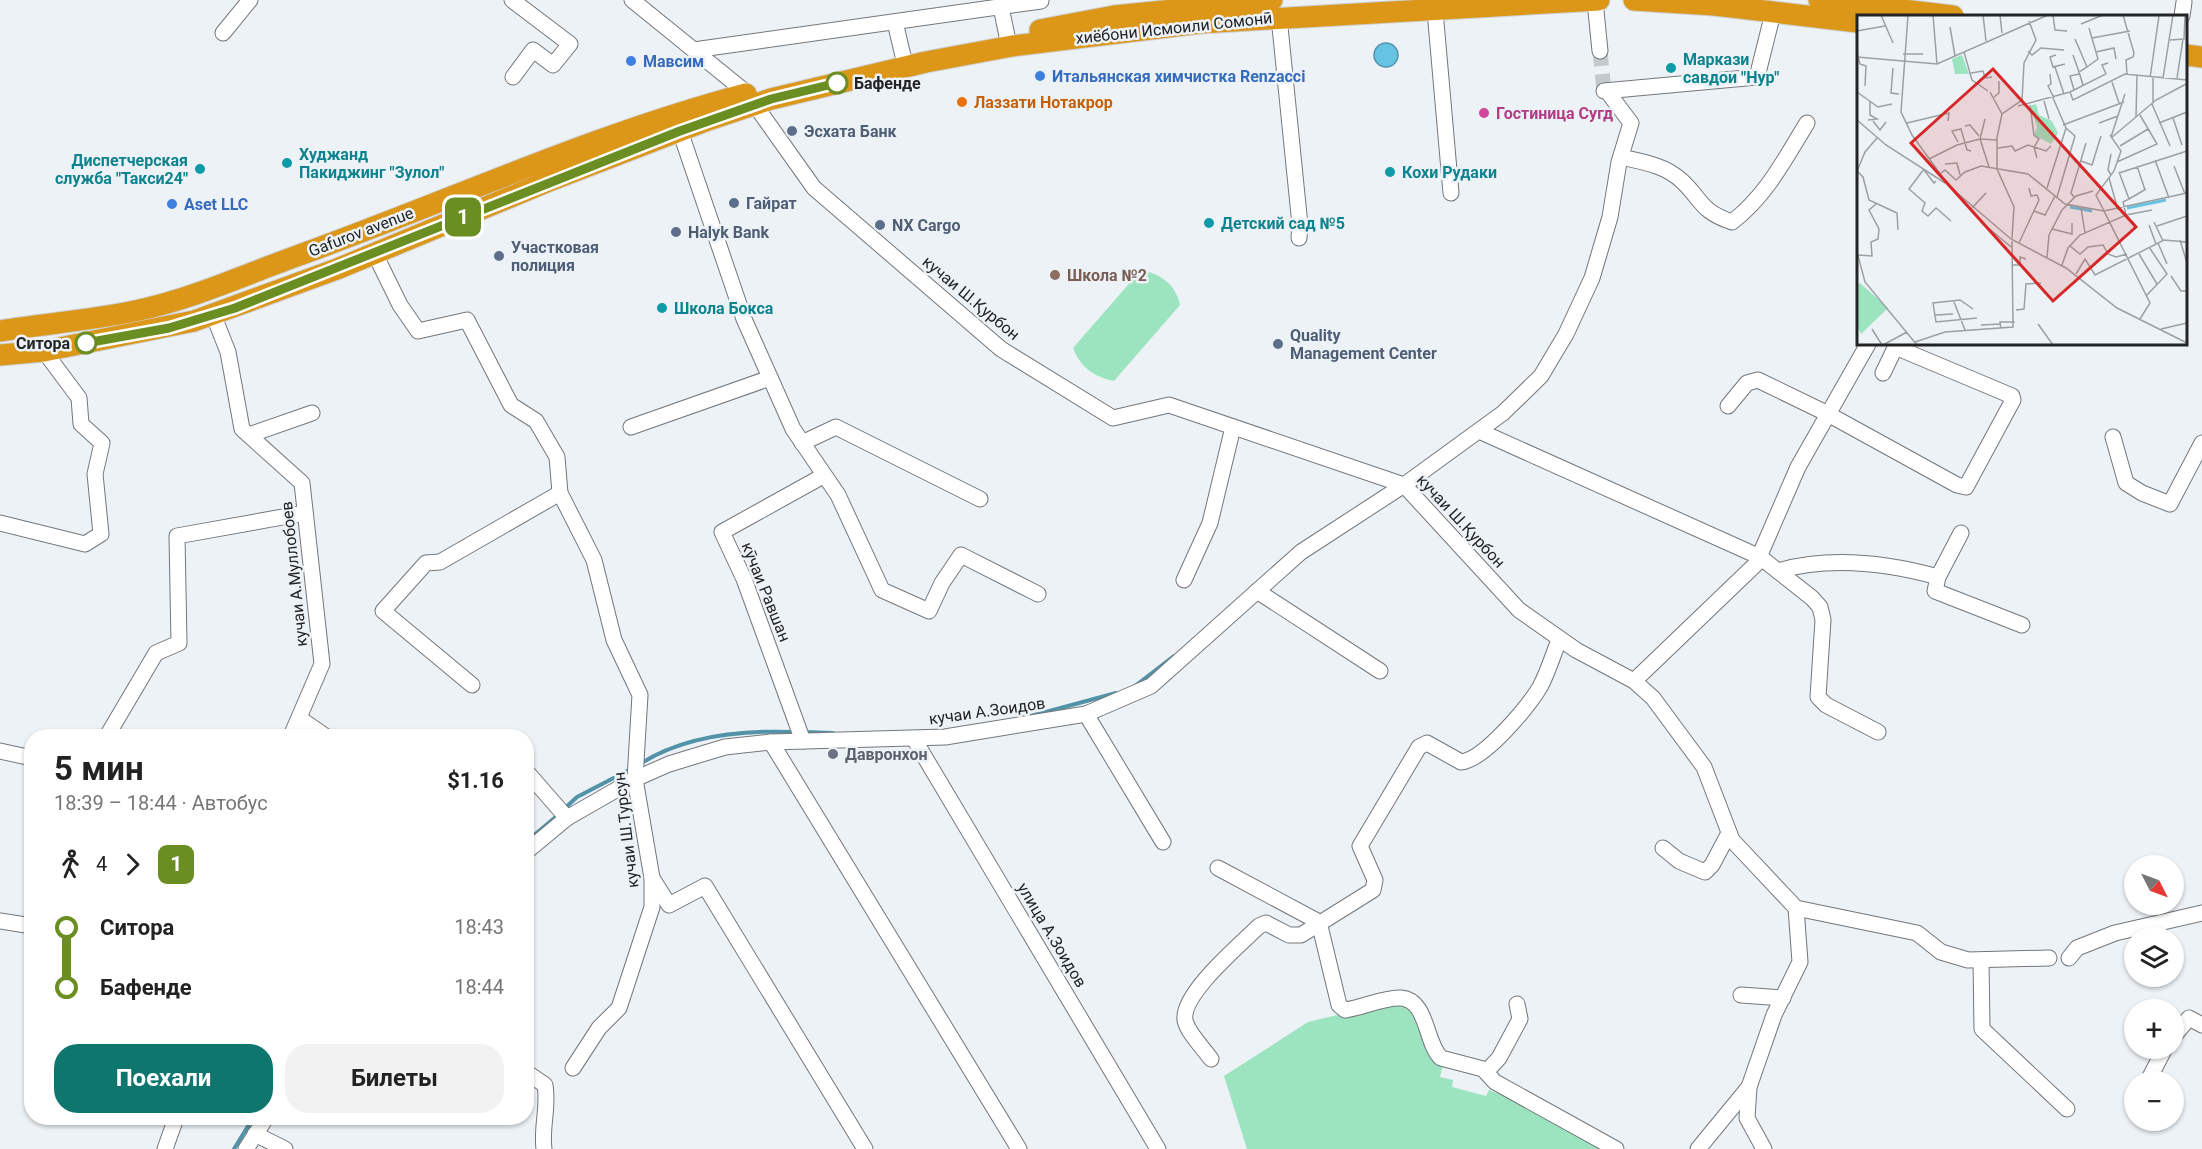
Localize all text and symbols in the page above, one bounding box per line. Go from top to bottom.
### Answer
street label: хиёбони Исмоили Сомонӣ [1075,8,1273,48]
inset map [1857,15,2187,345]
place label: Маркази савдои "Нур" [1683,50,1779,87]
place label: Мавсим [643,52,704,71]
marker: Мавсим [624,54,638,68]
marker: Маркази савдои "Нур" [1664,61,1678,75]
place label: Итальянская химчистка Renzacci [1052,67,1305,86]
marker: Итальянская химчистка Renzacci [1033,69,1047,83]
marker: Бафенде [826,72,848,94]
place label: Бафенде [854,74,921,93]
place label: Лаззати Нотакрор [974,93,1113,112]
marker: Лаззати Нотакрор [955,95,969,109]
place label: Гостиница Сугд [1496,104,1613,123]
marker: Гостиница Сугд [1477,106,1491,120]
place label: Эсxата Банк [804,122,898,141]
marker: Эсxата Банк [785,124,799,138]
place label: Худжанд Пакиджинг "Зулол" [299,145,444,182]
place label: Диспетчерская служба "Такси24" [55,151,188,188]
marker: Худжанд Пакиджинг "Зулол" [280,156,294,170]
marker: Диспетчерская служба "Такси24" [193,162,207,176]
place label: Кохи Рудаки [1402,163,1497,182]
marker: Кохи Рудаки [1383,165,1397,179]
place label: Гайрат [746,194,797,213]
place label: Aset LLC [184,195,248,214]
marker: Гайрат [727,196,741,210]
marker: Aset LLC [165,197,179,211]
line badge: 1 [444,198,482,236]
street label: Gafurov avenue [306,203,416,261]
text: 1 [457,205,469,229]
place label: Детский сад №5 [1221,214,1345,233]
place label: NX Cargo [892,216,960,235]
marker: Детский сад №5 [1202,216,1216,230]
marker: NX Cargo [873,218,887,232]
place label: Halyk Bank [688,223,769,242]
marker: Halyk Bank [669,225,683,239]
place label: Участковая полиция [511,238,599,275]
marker: Участковая полиция [492,249,506,263]
street label: кучаи Ш.Қурбон [919,252,1023,344]
place label: Школа №2 [1067,266,1147,285]
marker: Школа №2 [1048,268,1062,282]
place label: Школа Бокса [674,299,774,318]
marker: Школа Бокса [655,301,669,315]
place label: Quality Management Center [1290,326,1437,363]
marker: Ситора [75,332,97,354]
place label: Ситора [16,334,70,353]
marker: Quality Management Center [1271,337,1285,351]
street label: кучаи Ш.Қурбон [1413,470,1509,572]
street label: кучаи А.Муллобоев [277,500,311,648]
street label: кӯчаи Равшан [737,540,795,644]
street label: кучаи А.Зоидов [928,693,1046,729]
place label: Давронхон [845,745,928,764]
marker: Давронхон [826,747,840,761]
text: 5 мин [54,749,144,788]
text: $1.16 [447,768,504,793]
street label: кучаи Ш.Турсун [609,771,643,889]
text: 18:39 – 18:44 · Автобус [54,791,268,815]
icon: walk [54,848,87,881]
icon: forward [116,848,149,881]
text: 4 [96,852,107,876]
text: 1 [170,852,182,876]
north arrow [2124,855,2184,915]
map controls [2124,855,2184,1131]
street label: улица А.Зоидов [1013,879,1091,991]
text: Ситора [100,915,174,940]
text: 18:43 [454,915,504,939]
button: layers [2124,927,2184,987]
text: Бафенде [100,975,192,1000]
text: 18:44 [454,975,504,999]
button: + [2124,999,2184,1059]
button: Поехали [54,1044,273,1113]
button: Билеты [285,1044,504,1113]
button: − [2124,1071,2184,1131]

